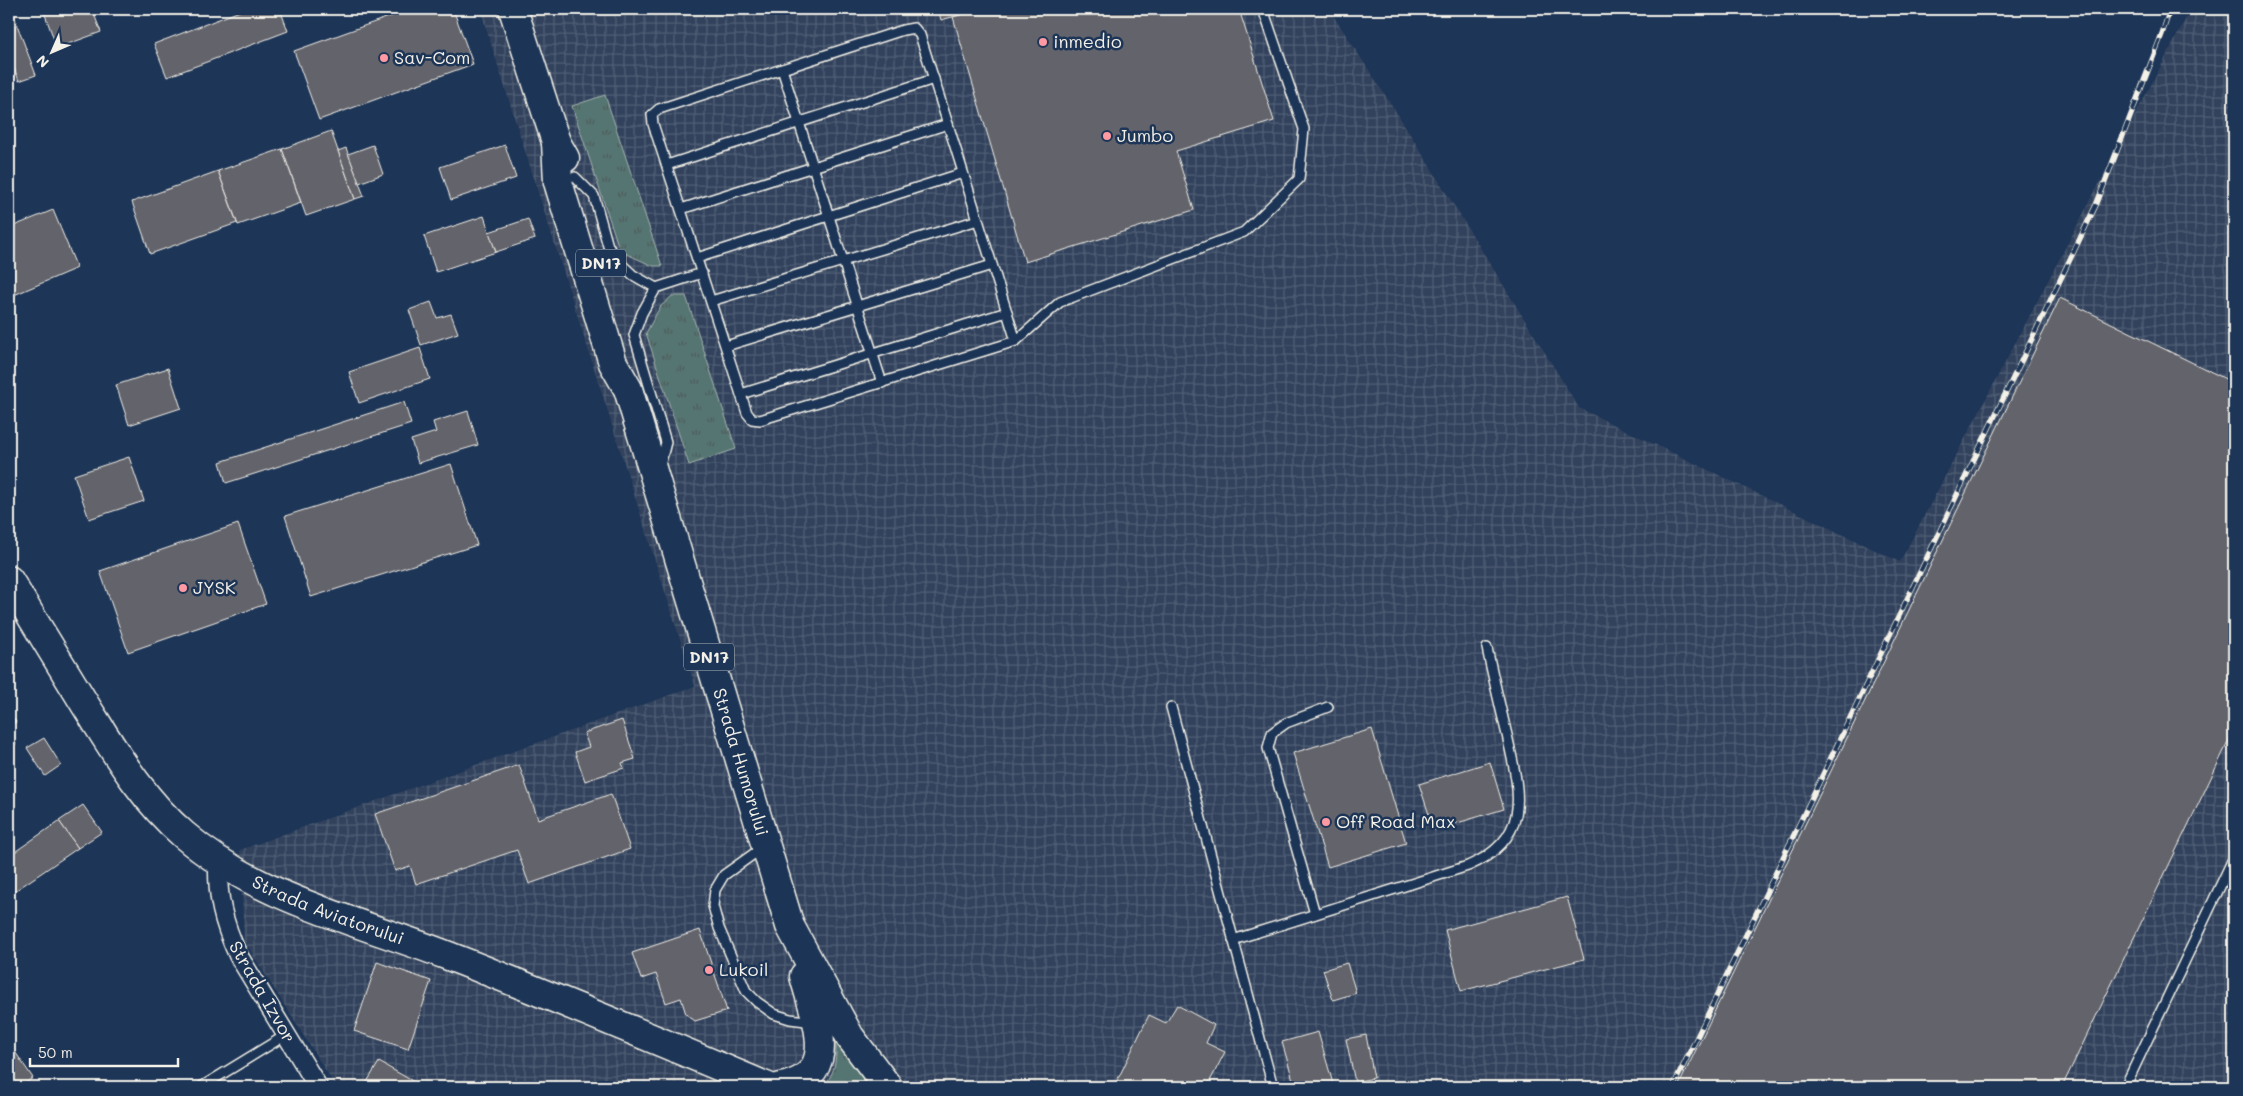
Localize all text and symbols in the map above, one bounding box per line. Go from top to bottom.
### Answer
north arrow [28,28,78,78]
place label: inmedio [1053,29,1122,53]
marker: inmedio [1037,36,1049,48]
place label: Sav-Com [394,45,470,69]
text: N [32,51,53,72]
marker: Sav-Com [378,52,390,64]
place label: Jumbo [1117,123,1174,147]
marker: Jumbo [1101,130,1113,142]
road number: DN17 [576,250,626,276]
place label: JYSK [193,575,236,599]
marker: JYSK [177,582,189,594]
road number: DN17 [684,644,734,670]
street label: Strada Humorului [708,685,775,839]
place label: Off Road Max [1336,809,1455,833]
marker: Off Road Max [1320,816,1332,828]
street label: Strada Aviatorului [248,869,407,950]
street label: Strada Izvor [224,936,302,1047]
place label: Lukoil [719,957,769,981]
marker: Lukoil [703,964,715,976]
scale bar [30,1036,178,1068]
text: 50 m [38,1042,73,1062]

